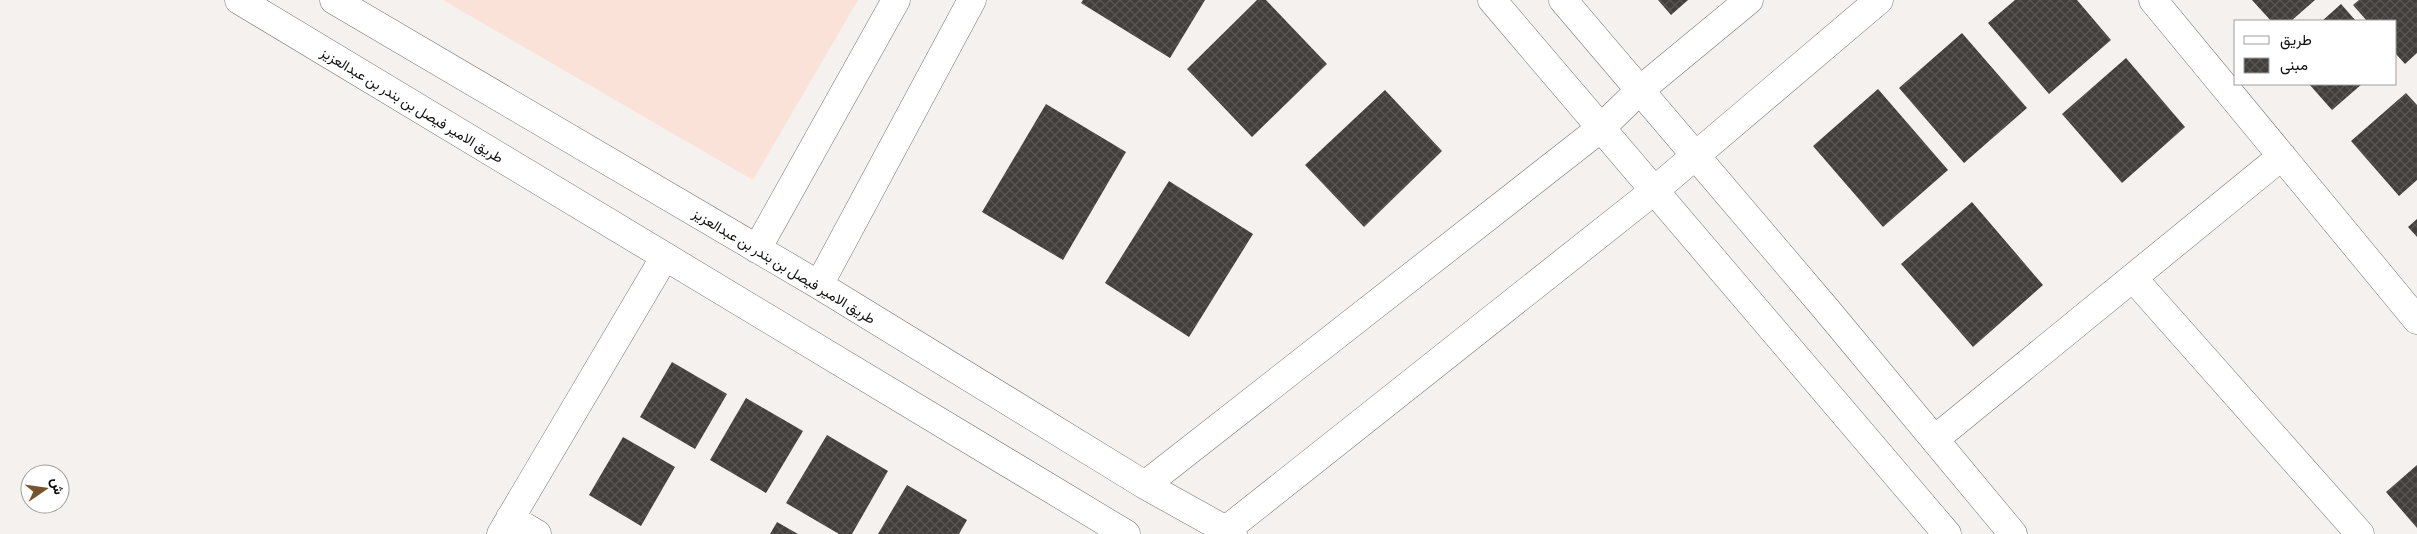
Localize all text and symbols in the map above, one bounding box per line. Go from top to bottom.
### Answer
legend [2234,20,2397,85]
text: طريق [2280,30,2312,50]
street label: طريق الامير فيصل بن بندر بن عبدالعزيز [316,43,507,167]
text: مبنى [2280,55,2308,75]
street label: طريق الامير فيصل بن بندر بن عبدالعزيز [688,204,879,328]
north arrow [20,464,70,514]
text: ش [47,476,68,496]

